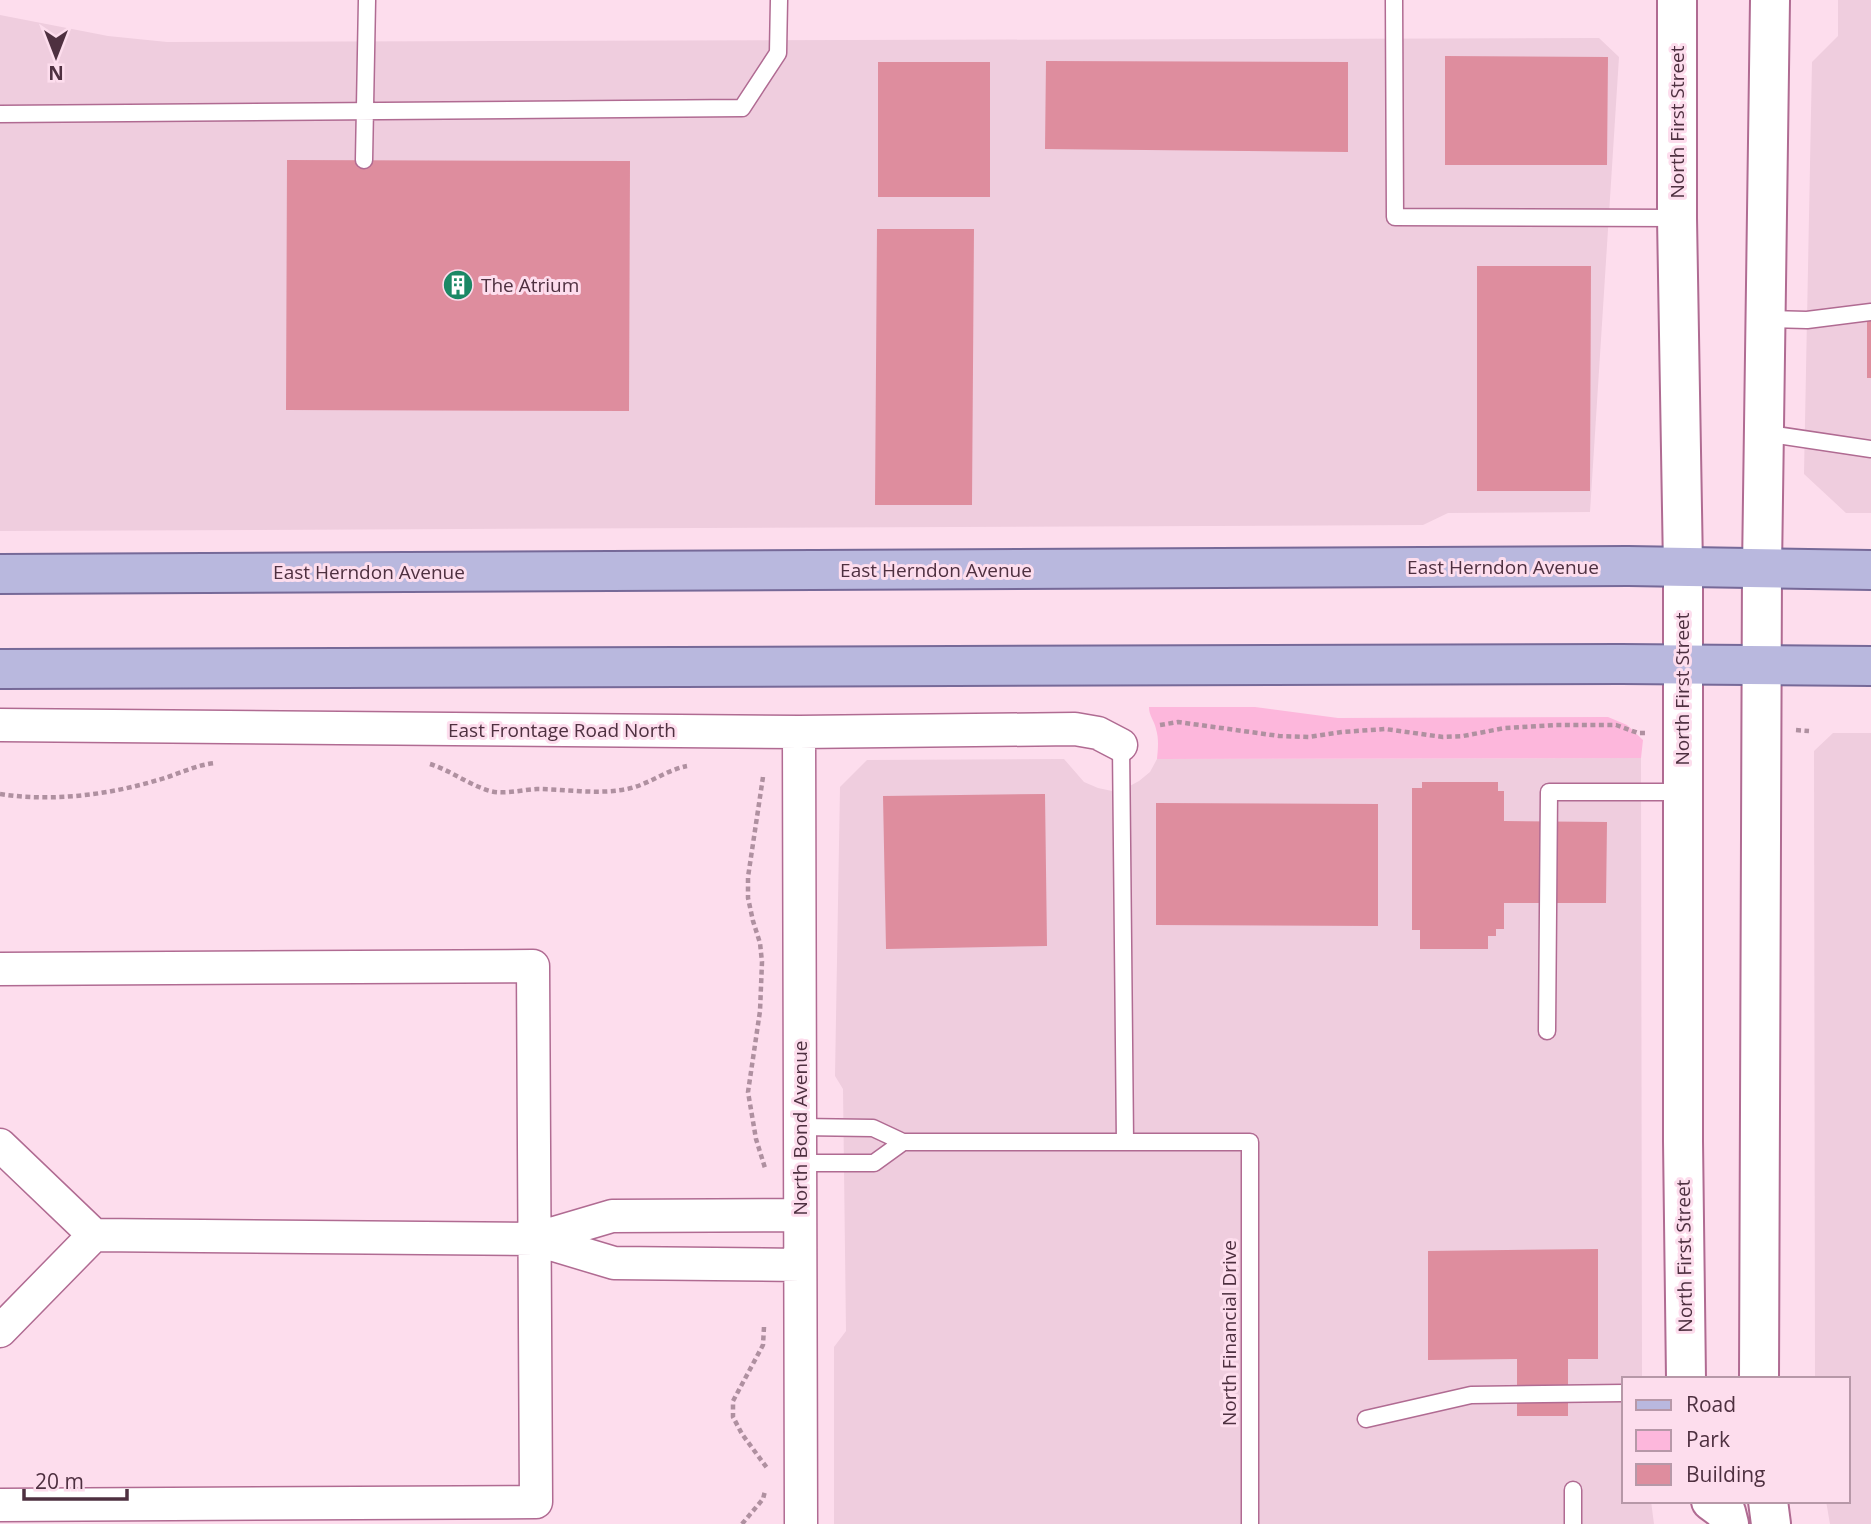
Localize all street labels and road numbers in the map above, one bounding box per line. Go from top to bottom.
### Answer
street label: North First Street [1664,45,1690,199]
street label: East Herndon Avenue [1407,554,1599,580]
street label: East Herndon Avenue [840,557,1032,583]
street label: East Herndon Avenue [273,559,465,585]
street label: North First Street [1669,612,1695,766]
street label: East Frontage Road North [448,717,676,743]
street label: North Bond Avenue [787,1041,813,1215]
street label: North First Street [1670,1179,1698,1333]
street label: North Financial Drive [1216,1240,1242,1426]

